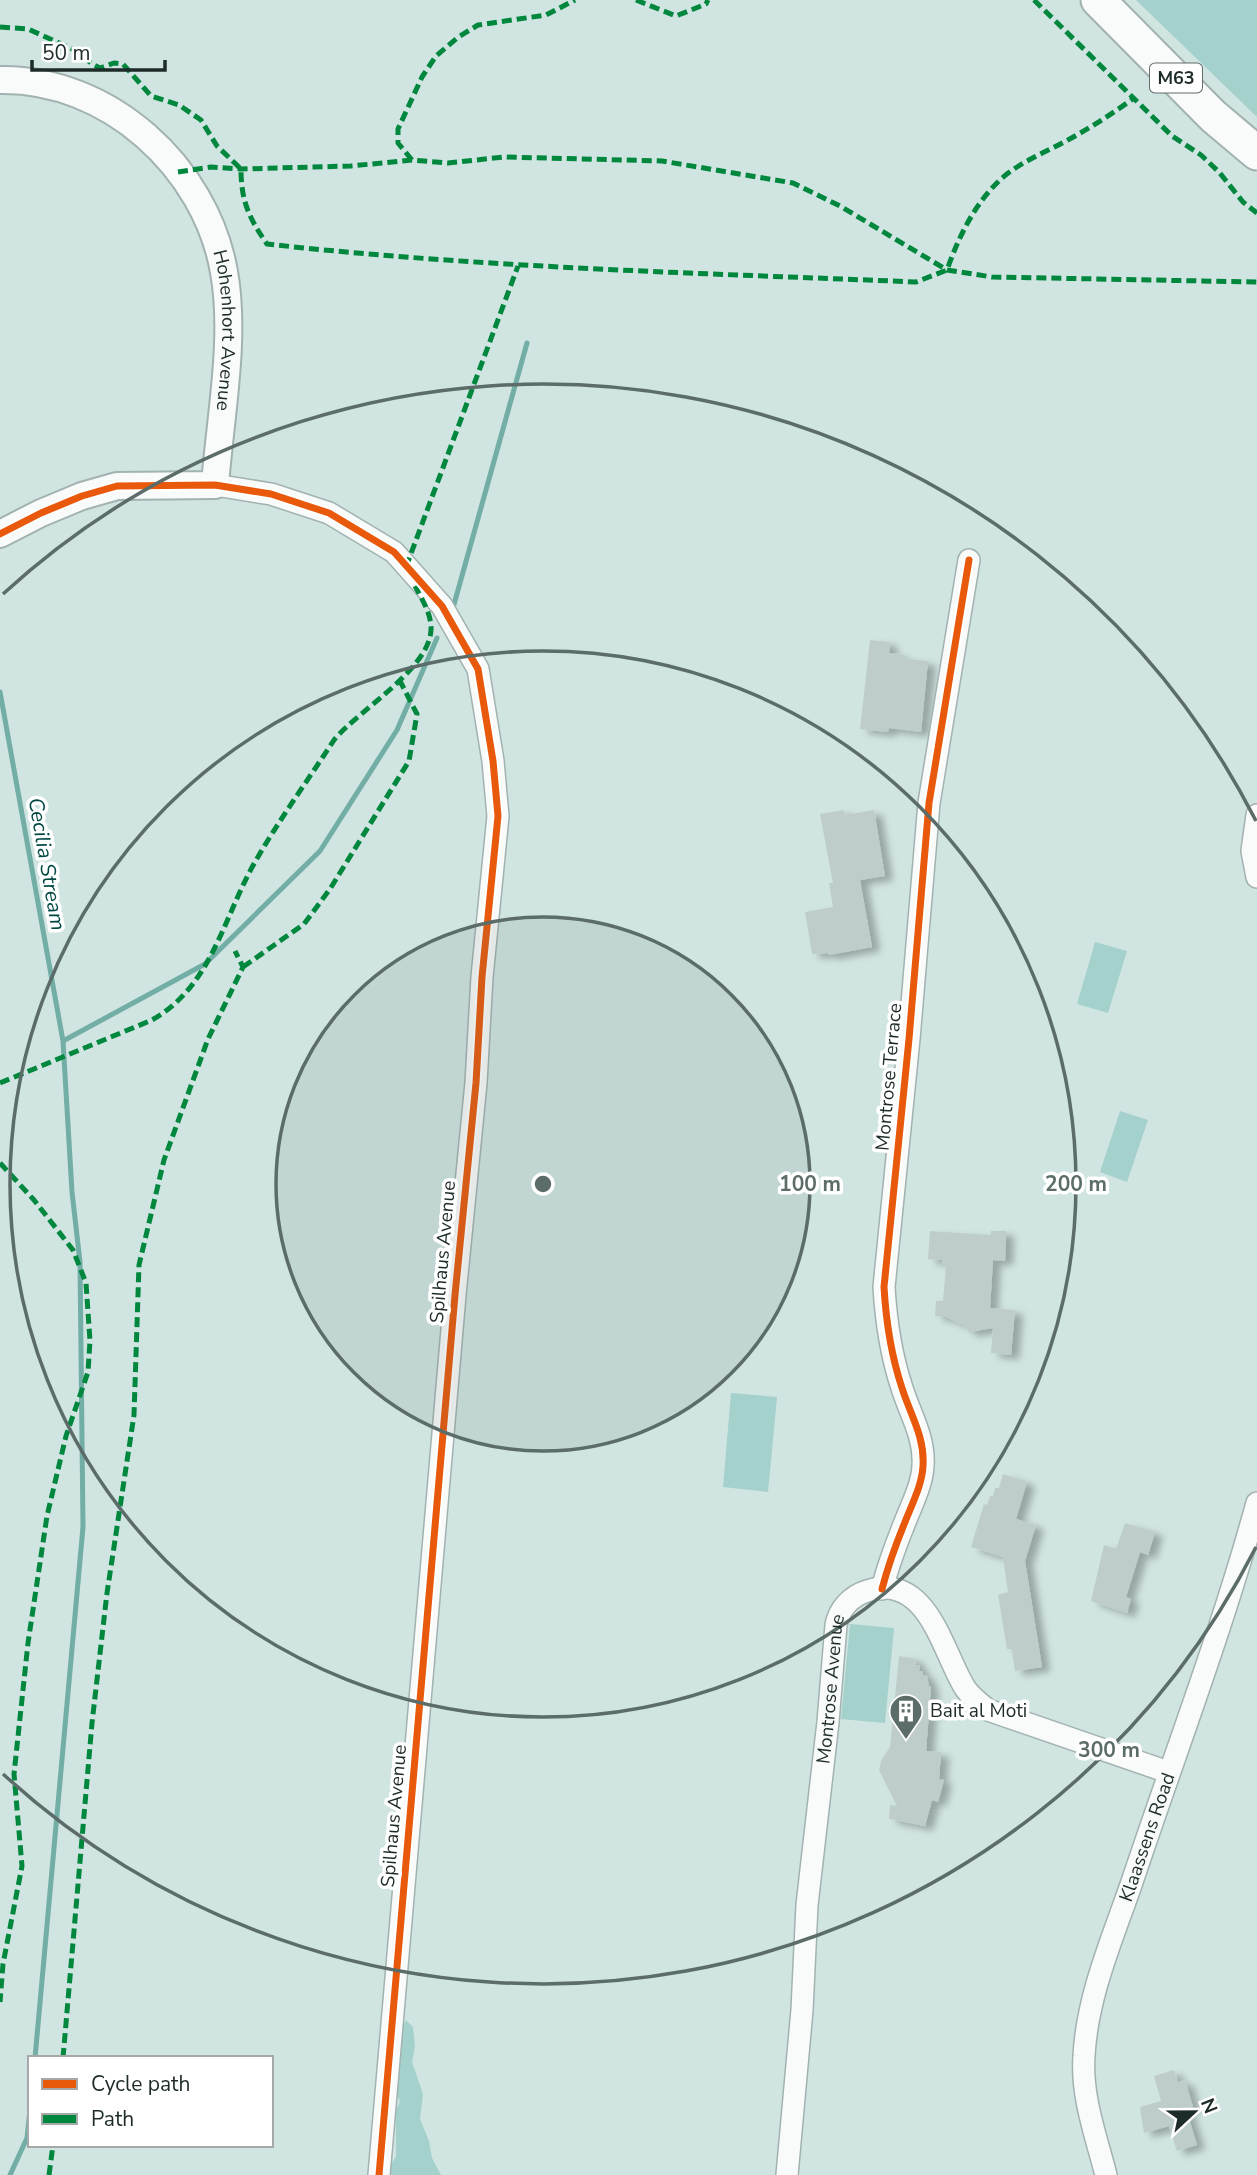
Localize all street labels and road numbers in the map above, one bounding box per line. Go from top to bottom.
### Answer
road number: M63 [1150,64,1202,92]
street label: Hohenhort Avenue [207,247,241,412]
street label: Montrose Terrace [870,1002,908,1152]
street label: Spilhaus Avenue [424,1180,462,1324]
street label: Montrose Avenue [810,1610,851,1765]
street label: Spilhaus Avenue [375,1744,413,1888]
street label: Klaassens Road [1113,1769,1182,1905]

